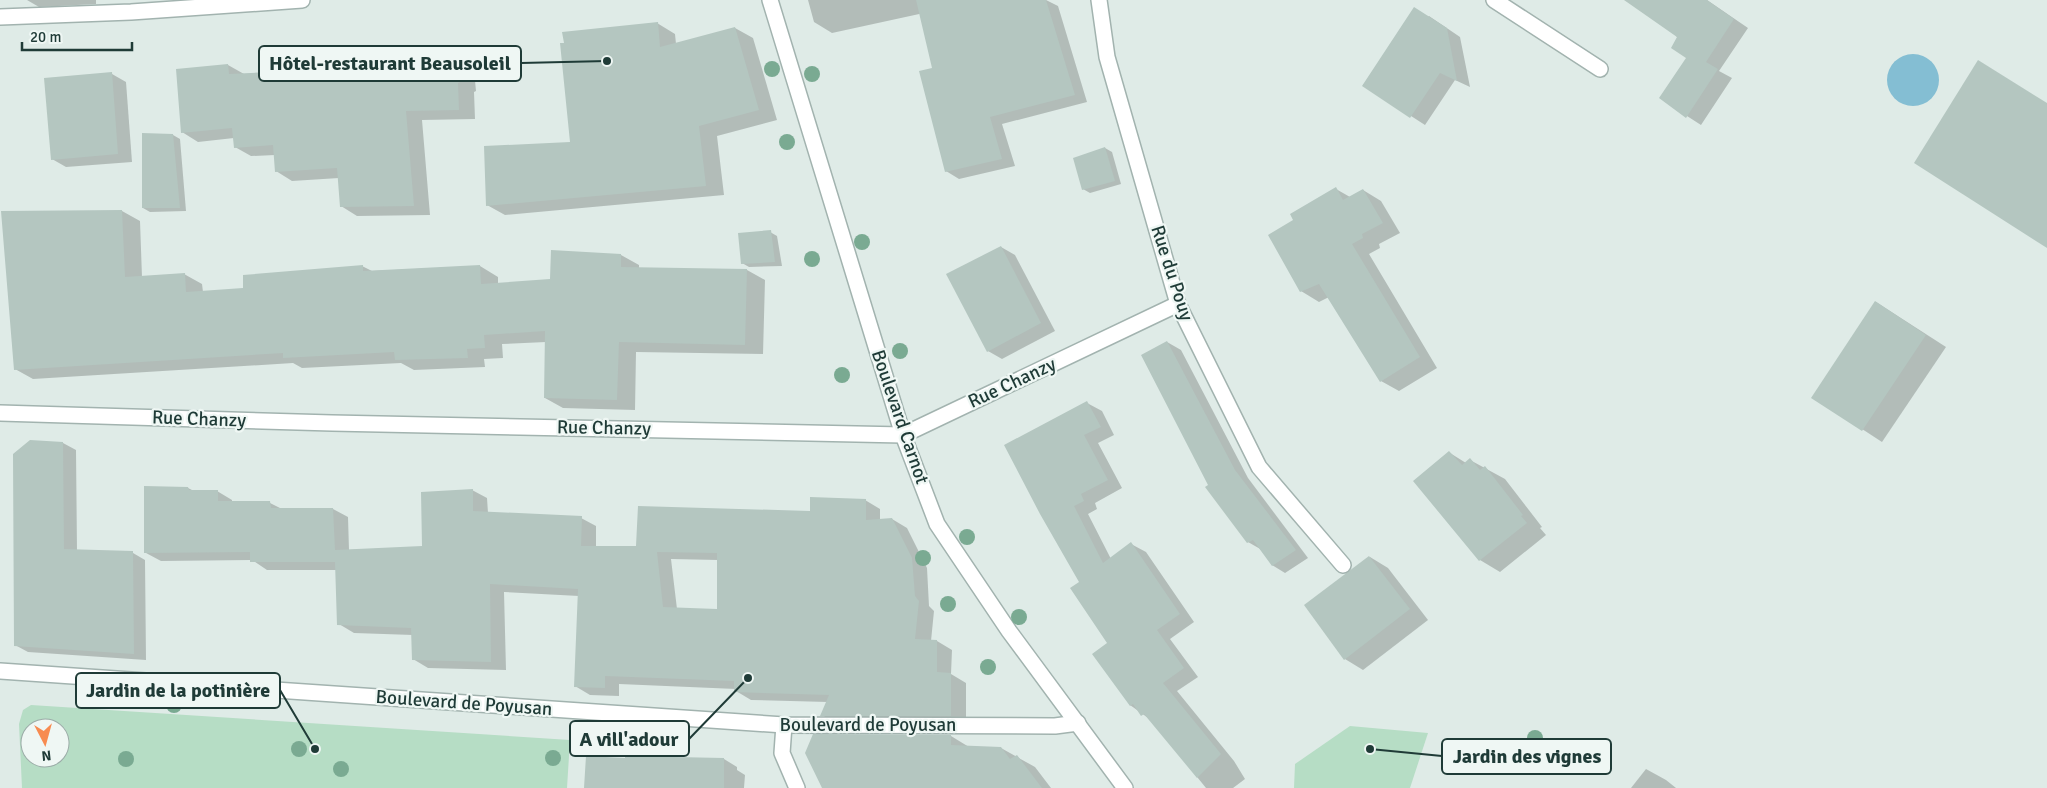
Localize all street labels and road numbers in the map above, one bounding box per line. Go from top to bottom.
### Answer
street label: Rue du Pouy [1145,222,1199,324]
street label: Boulevard Carnot [866,347,934,488]
street label: Rue Chanzy [964,352,1060,414]
street label: Rue Chanzy [152,405,247,433]
street label: Rue Chanzy [557,415,651,441]
street label: Boulevard de Poyusan [375,685,553,721]
street label: Boulevard de Poyusan [780,713,956,737]

